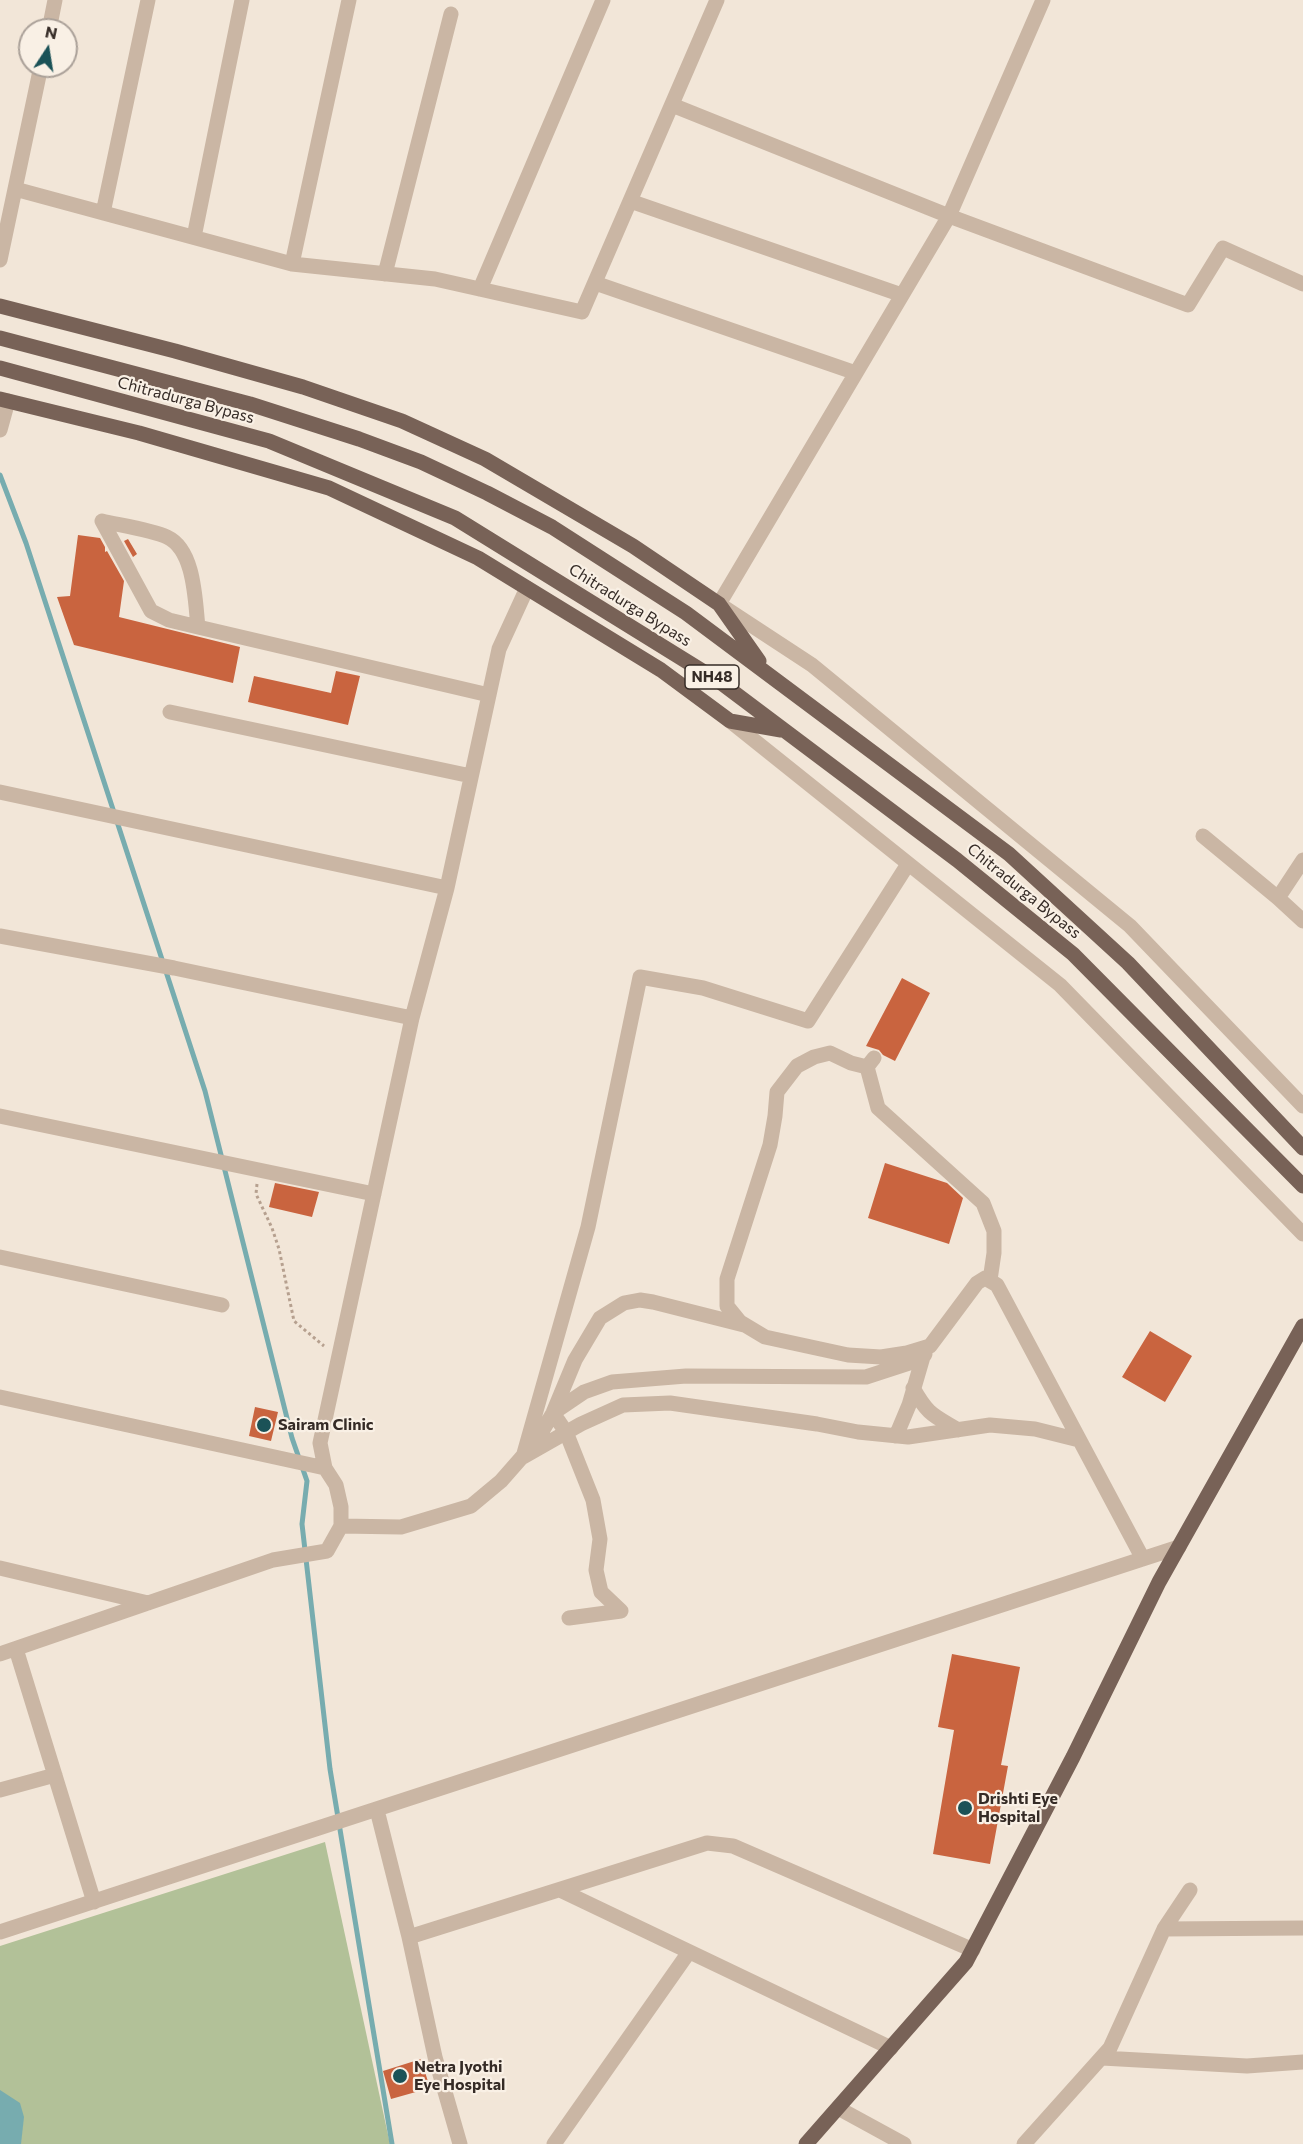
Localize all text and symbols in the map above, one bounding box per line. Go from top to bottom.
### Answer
north arrow [18,18,78,78]
text: N [44,21,59,42]
street label: Chitradurga Bypass [115,373,257,427]
street label: Chitradurga Bypass [565,560,695,650]
road number: NH48 [685,665,739,689]
street label: Chitradurga Bypass [963,839,1085,943]
place label: Sairam Clinic [278,1415,374,1435]
marker: Sairam Clinic [255,1416,273,1434]
place label: Drishti Eye Hospital [978,1789,1058,1827]
marker: Drishti Eye Hospital [956,1799,974,1817]
place label: Netra Jyothi Eye Hospital [414,2057,505,2095]
marker: Netra Jyothi Eye Hospital [391,2067,409,2085]

